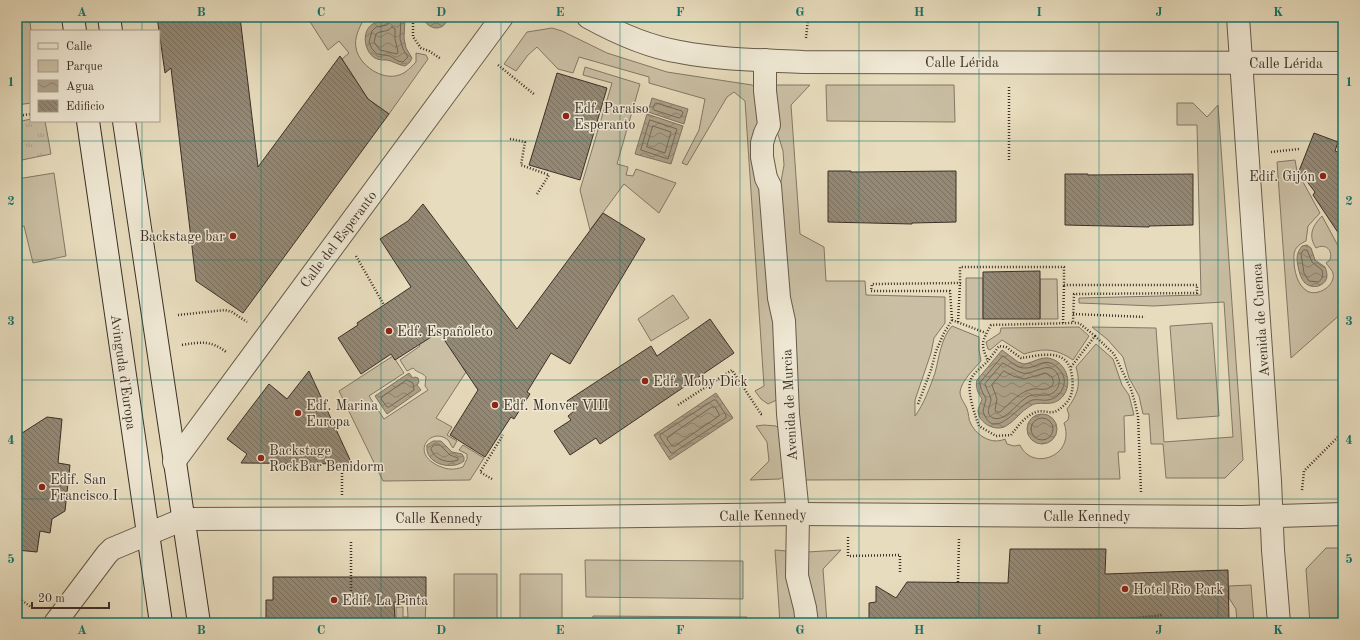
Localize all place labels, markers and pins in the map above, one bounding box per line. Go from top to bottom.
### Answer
place label: Edf. Paraiso Esperanto [574,102,649,132]
marker: Edf. Paraiso Esperanto [561,111,571,121]
place label: Edif. Gijón [1249,170,1315,184]
marker: Edif. Gijón [1318,171,1328,181]
place label: Backstage bar [139,230,225,244]
marker: Backstage bar [228,231,238,241]
place label: Edf. Españoleto [397,325,493,339]
marker: Edf. Españoleto [384,326,394,336]
place label: Edf. Moby Dick [653,375,748,389]
marker: Edf. Moby Dick [640,376,650,386]
place label: Edf. Marina Europa [306,399,378,429]
place label: Edf. Monver VIII [503,399,609,413]
marker: Edf. Monver VIII [490,400,500,410]
marker: Edf. Marina Europa [293,408,303,418]
place label: Backstage RockBar Benidorm [269,444,384,474]
marker: Backstage RockBar Benidorm [256,453,266,463]
place label: Edif. San Francisco I [50,473,118,503]
marker: Edif. San Francisco I [37,482,47,492]
place label: Hotel Rio Park [1133,583,1224,597]
marker: Hotel Rio Park [1120,584,1130,594]
place label: Edif. La Pinta [342,594,428,608]
marker: Edif. La Pinta [329,595,339,605]

